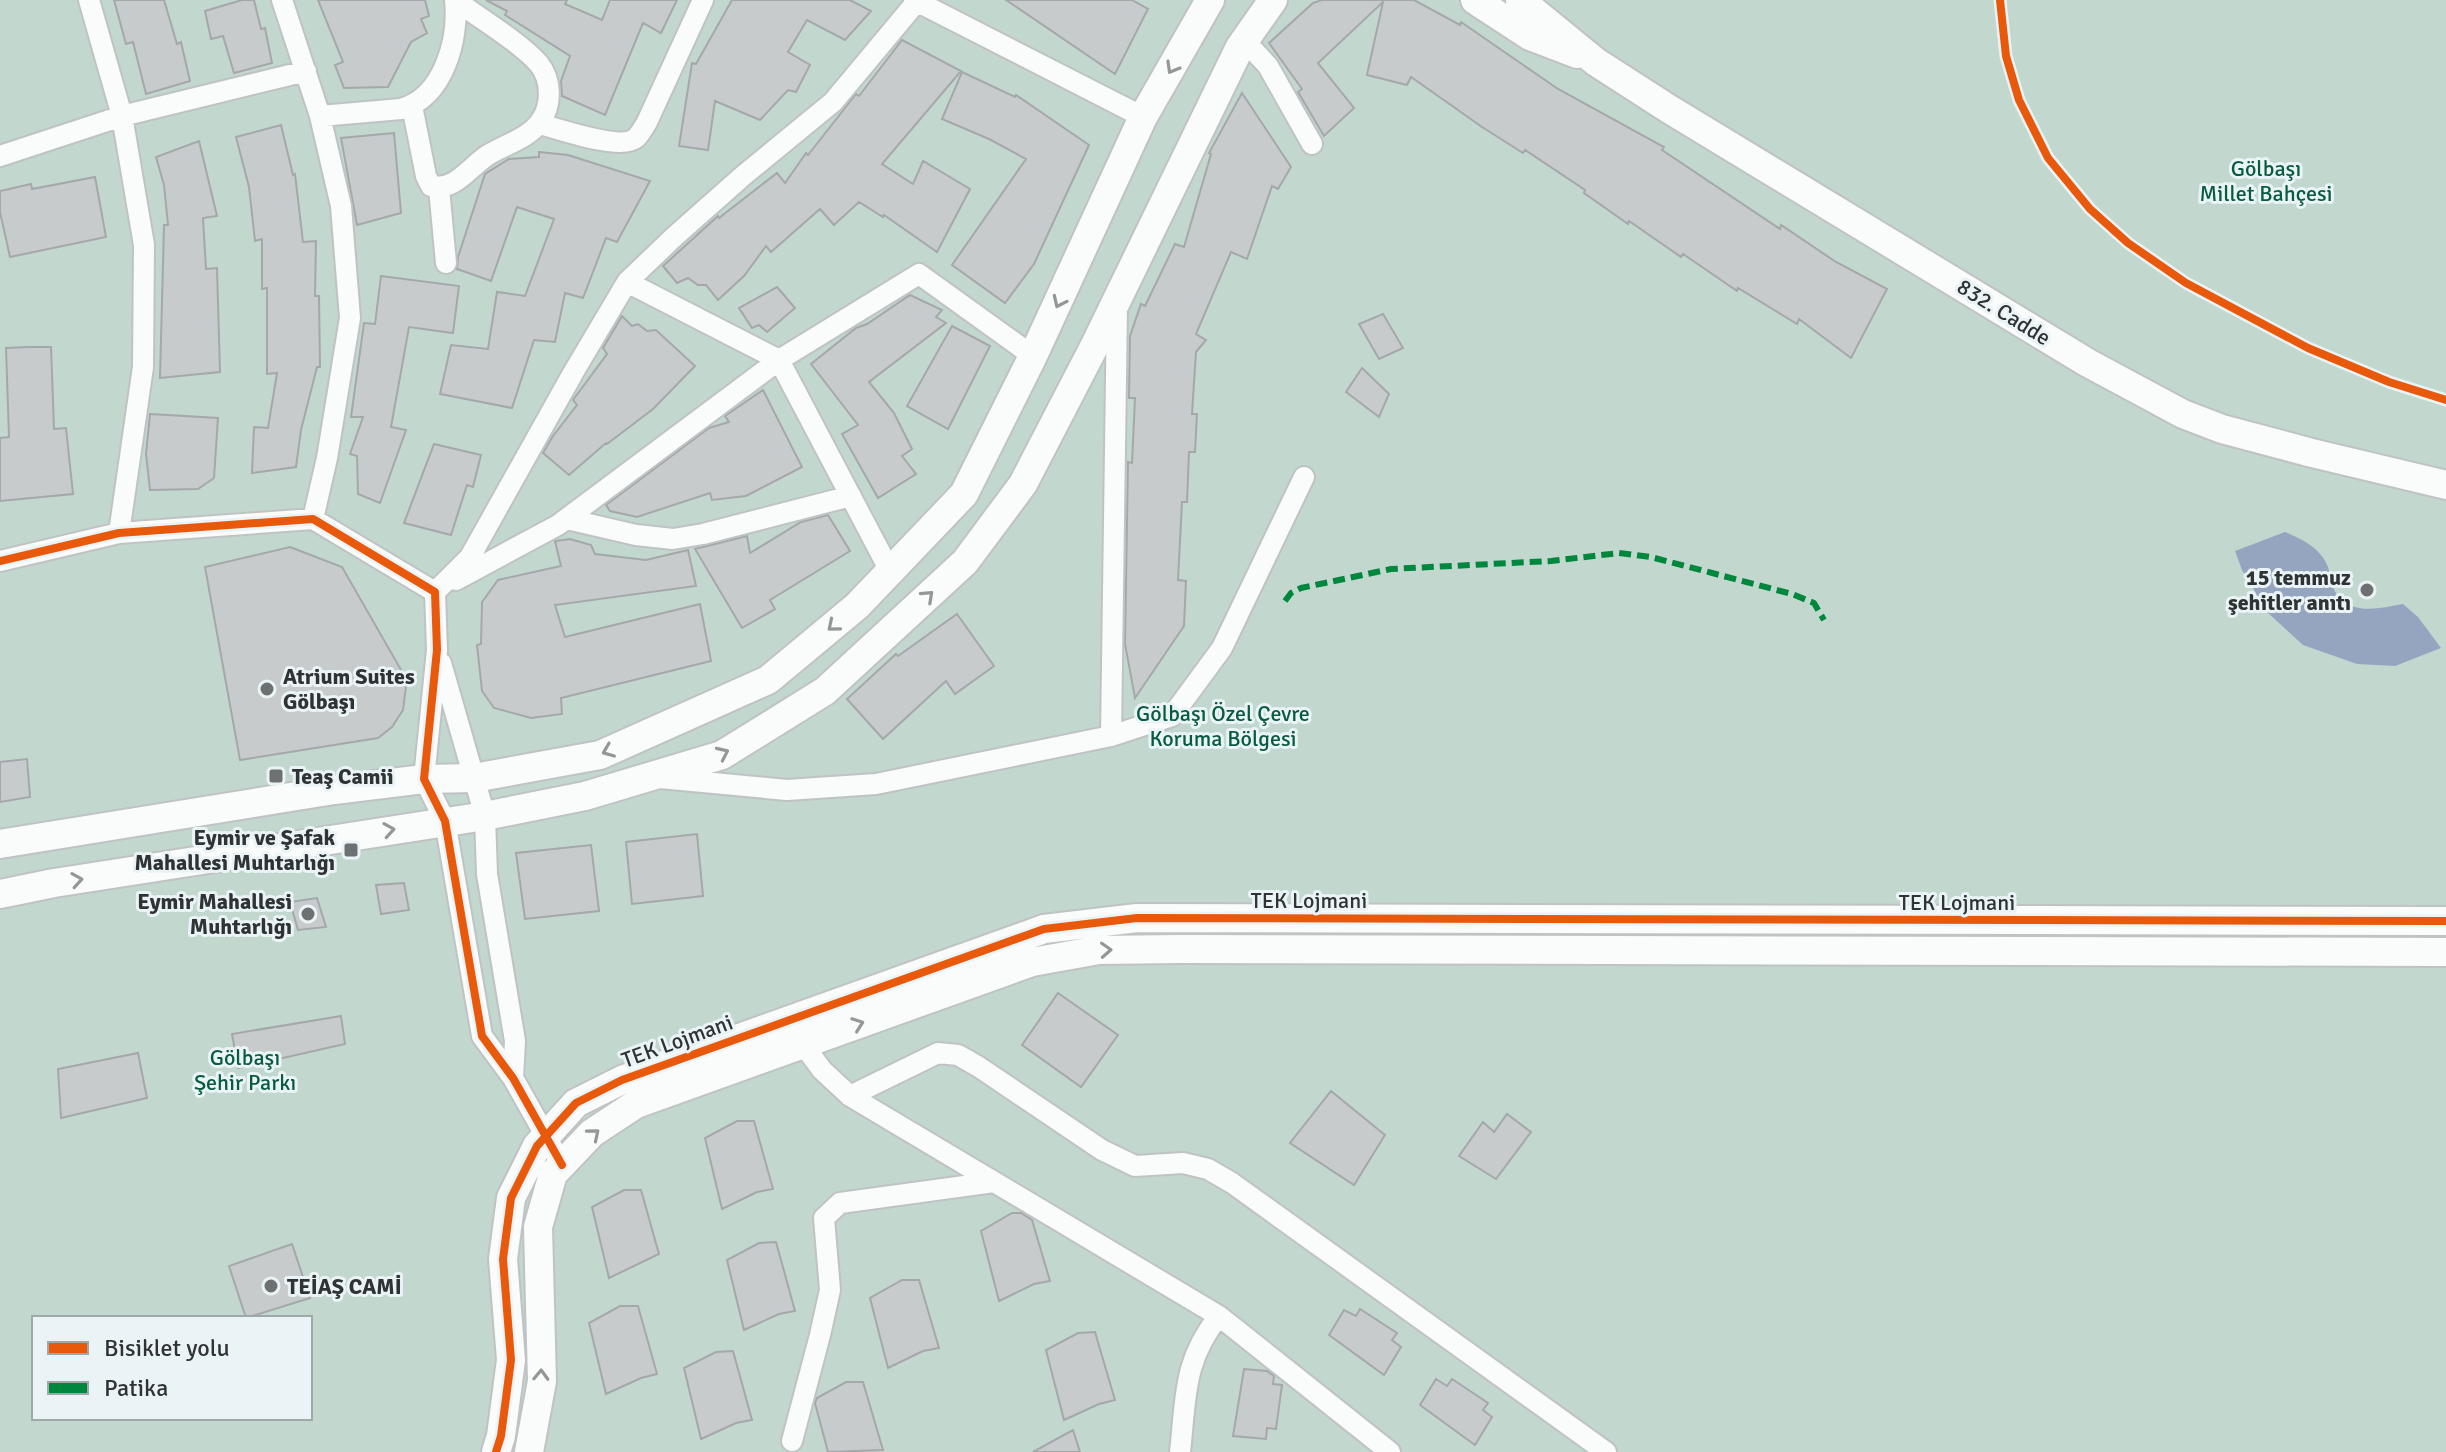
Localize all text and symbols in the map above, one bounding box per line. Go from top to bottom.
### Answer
one-way arrow [1166,59,1182,74]
park label: Gölbaşı Millet Bahçesi [2199,155,2333,207]
street label: 832. Cadde [1952,273,2056,351]
one-way arrow [1052,293,1068,308]
place label: 15 temmuz şehitler anıtı [2228,564,2351,616]
marker: 15 temmuz şehitler anıtı [2358,581,2376,599]
one-way arrow [919,592,934,606]
one-way arrow [828,616,842,631]
place label: Atrium Suites Gölbaşı [283,663,415,715]
marker: Atrium Suites Gölbaşı [258,680,276,698]
park label: Gölbaşı Özel Çevre Koruma Bölgesi [1136,700,1310,752]
one-way arrow [602,741,616,758]
one-way arrow [714,747,729,763]
place label: Teaş Camii [292,763,394,790]
marker: Teaş Camii [267,767,285,785]
one-way arrow [382,822,395,839]
place label: Eymir ve Şafak Mahallesi Muhtarlığı [135,824,335,876]
marker: Eymir ve Şafak Mahallesi Muhtarlığı [342,841,360,859]
one-way arrow [70,872,83,889]
street label: TEK Lojmani [1251,887,1367,914]
place label: Eymir Mahallesi Muhtarlığı [137,888,292,940]
street label: TEK Lojmani [1899,889,2015,916]
marker: Eymir Mahallesi Muhtarlığı [299,905,317,923]
one-way arrow [1100,942,1113,959]
street label: TEK Lojmani [618,1008,736,1074]
one-way arrow [850,1018,864,1034]
park label: Gölbaşı Şehir Parkı [194,1044,296,1096]
one-way arrow [584,1129,599,1144]
place label: TEİAŞ CAMİ [287,1273,402,1300]
marker: TEİAŞ CAMİ [262,1277,280,1295]
legend [32,1316,312,1420]
text: Bisiklet yolu [104,1333,230,1363]
one-way arrow [533,1368,550,1381]
text: Patika [104,1373,168,1403]

